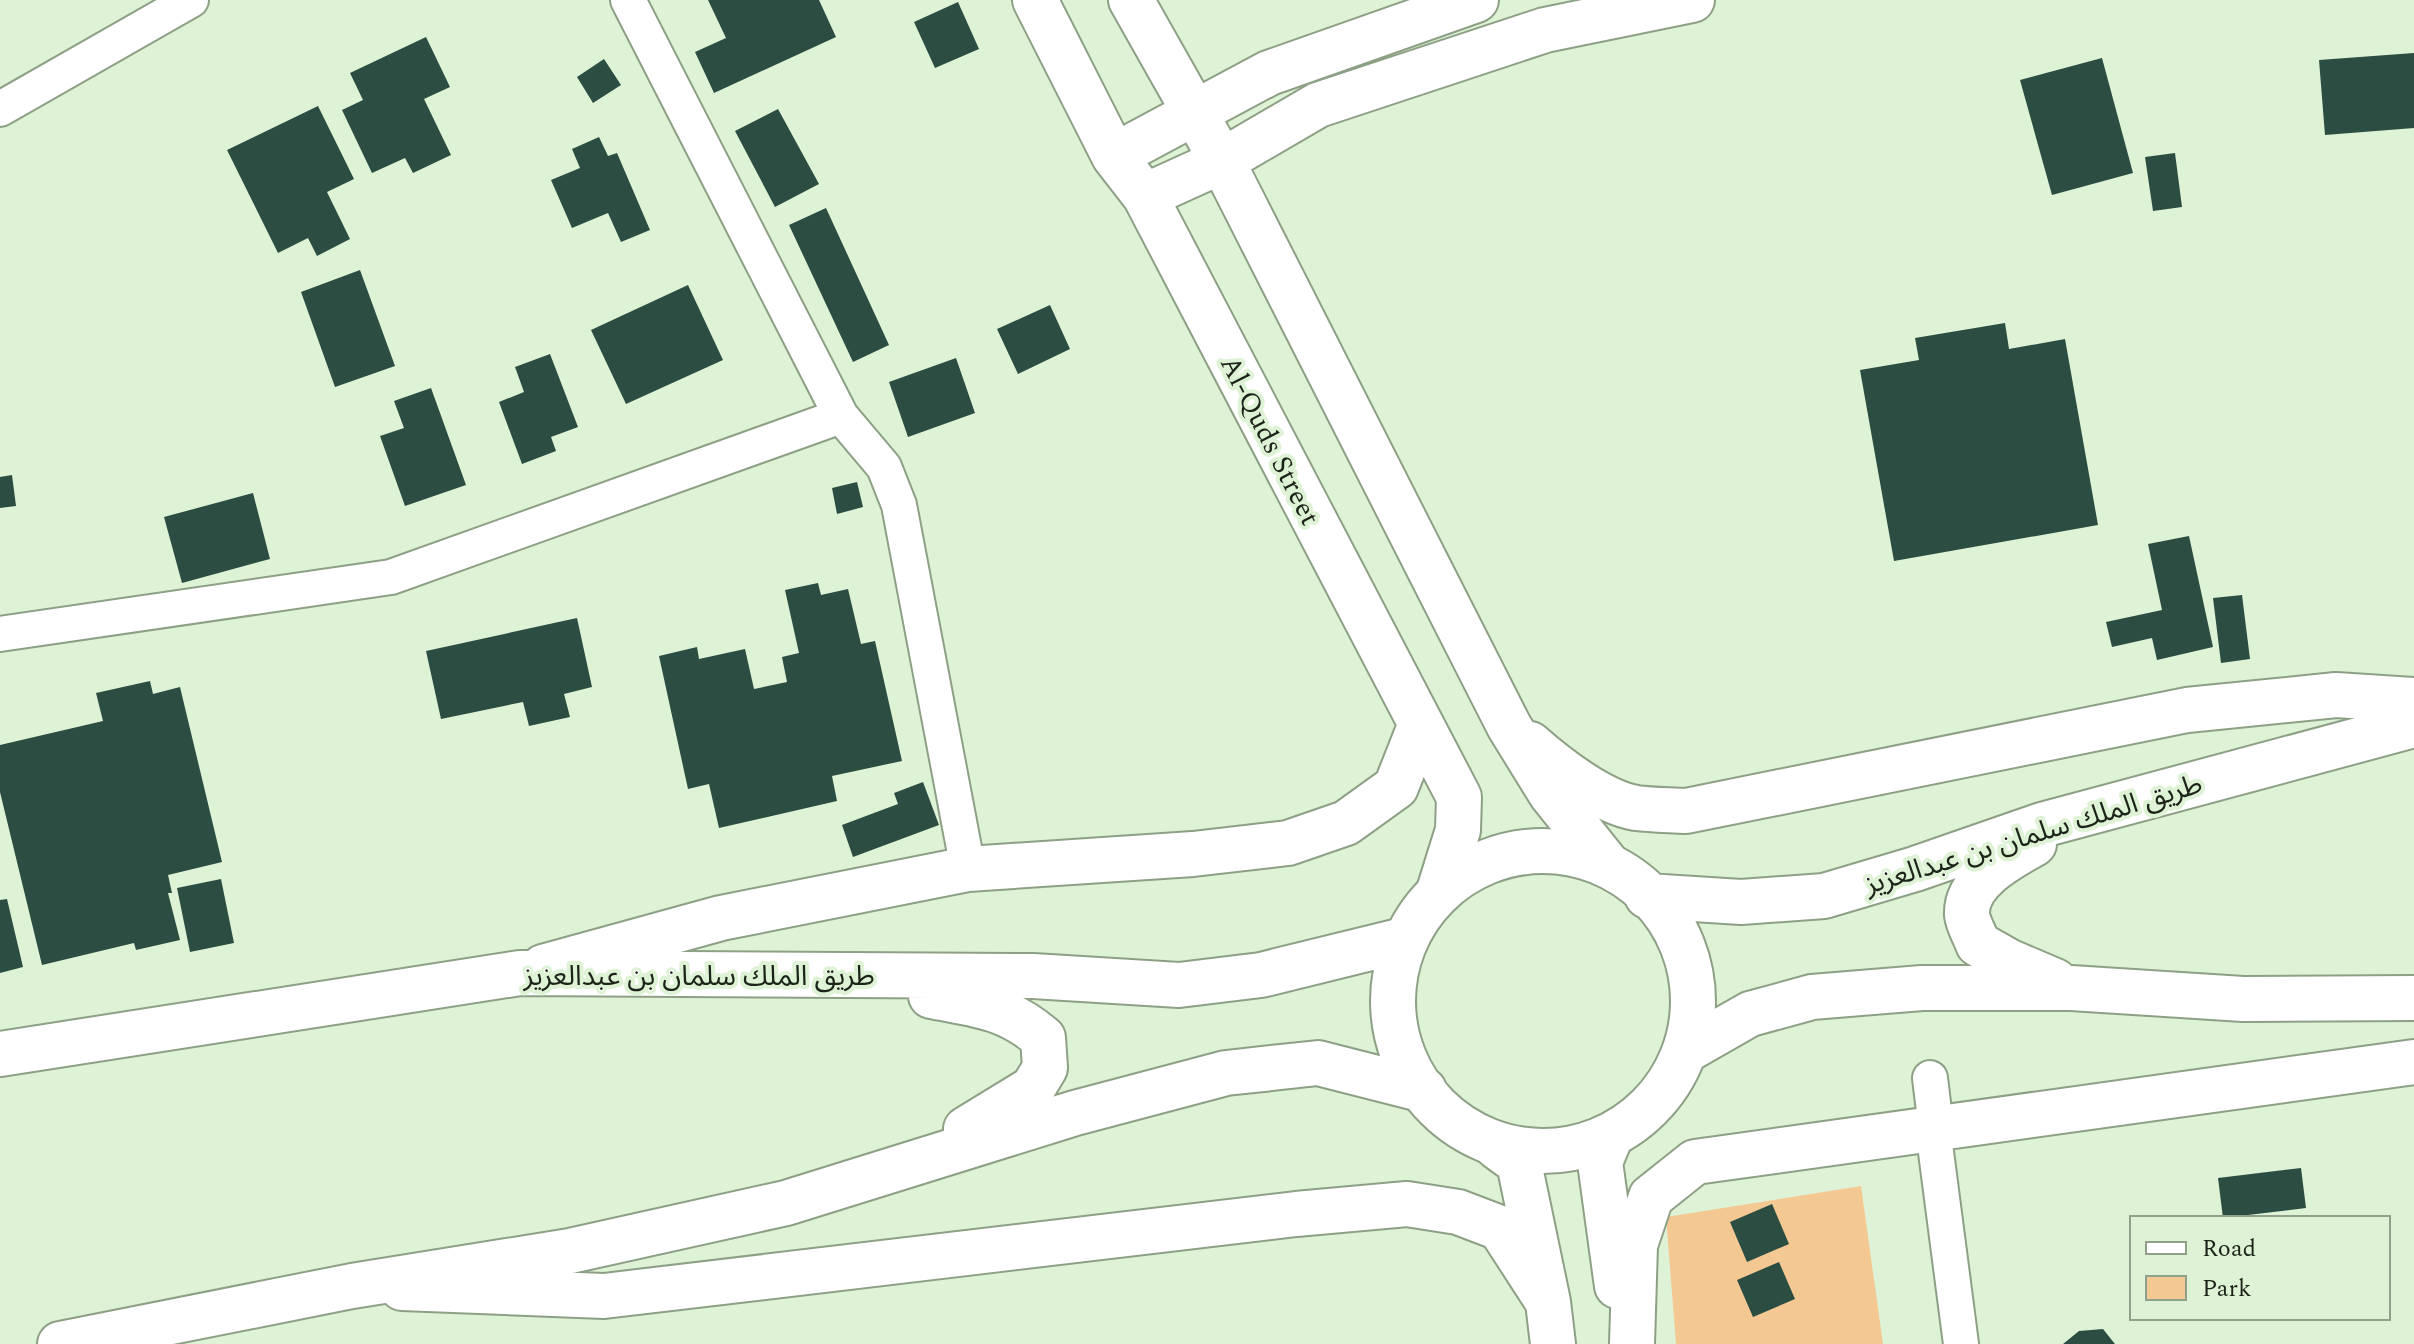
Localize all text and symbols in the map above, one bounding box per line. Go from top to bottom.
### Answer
street label: Al-Quds Street [1208,348,1331,533]
street label: طريق الملك سلمان بن عبدالعزيز [1858,763,2208,907]
street label: طريق الملك سلمان بن عبدالعزيز [522,955,875,998]
legend [2130,1216,2390,1320]
text: Road [2202,1231,2256,1267]
text: Park [2202,1271,2252,1307]

